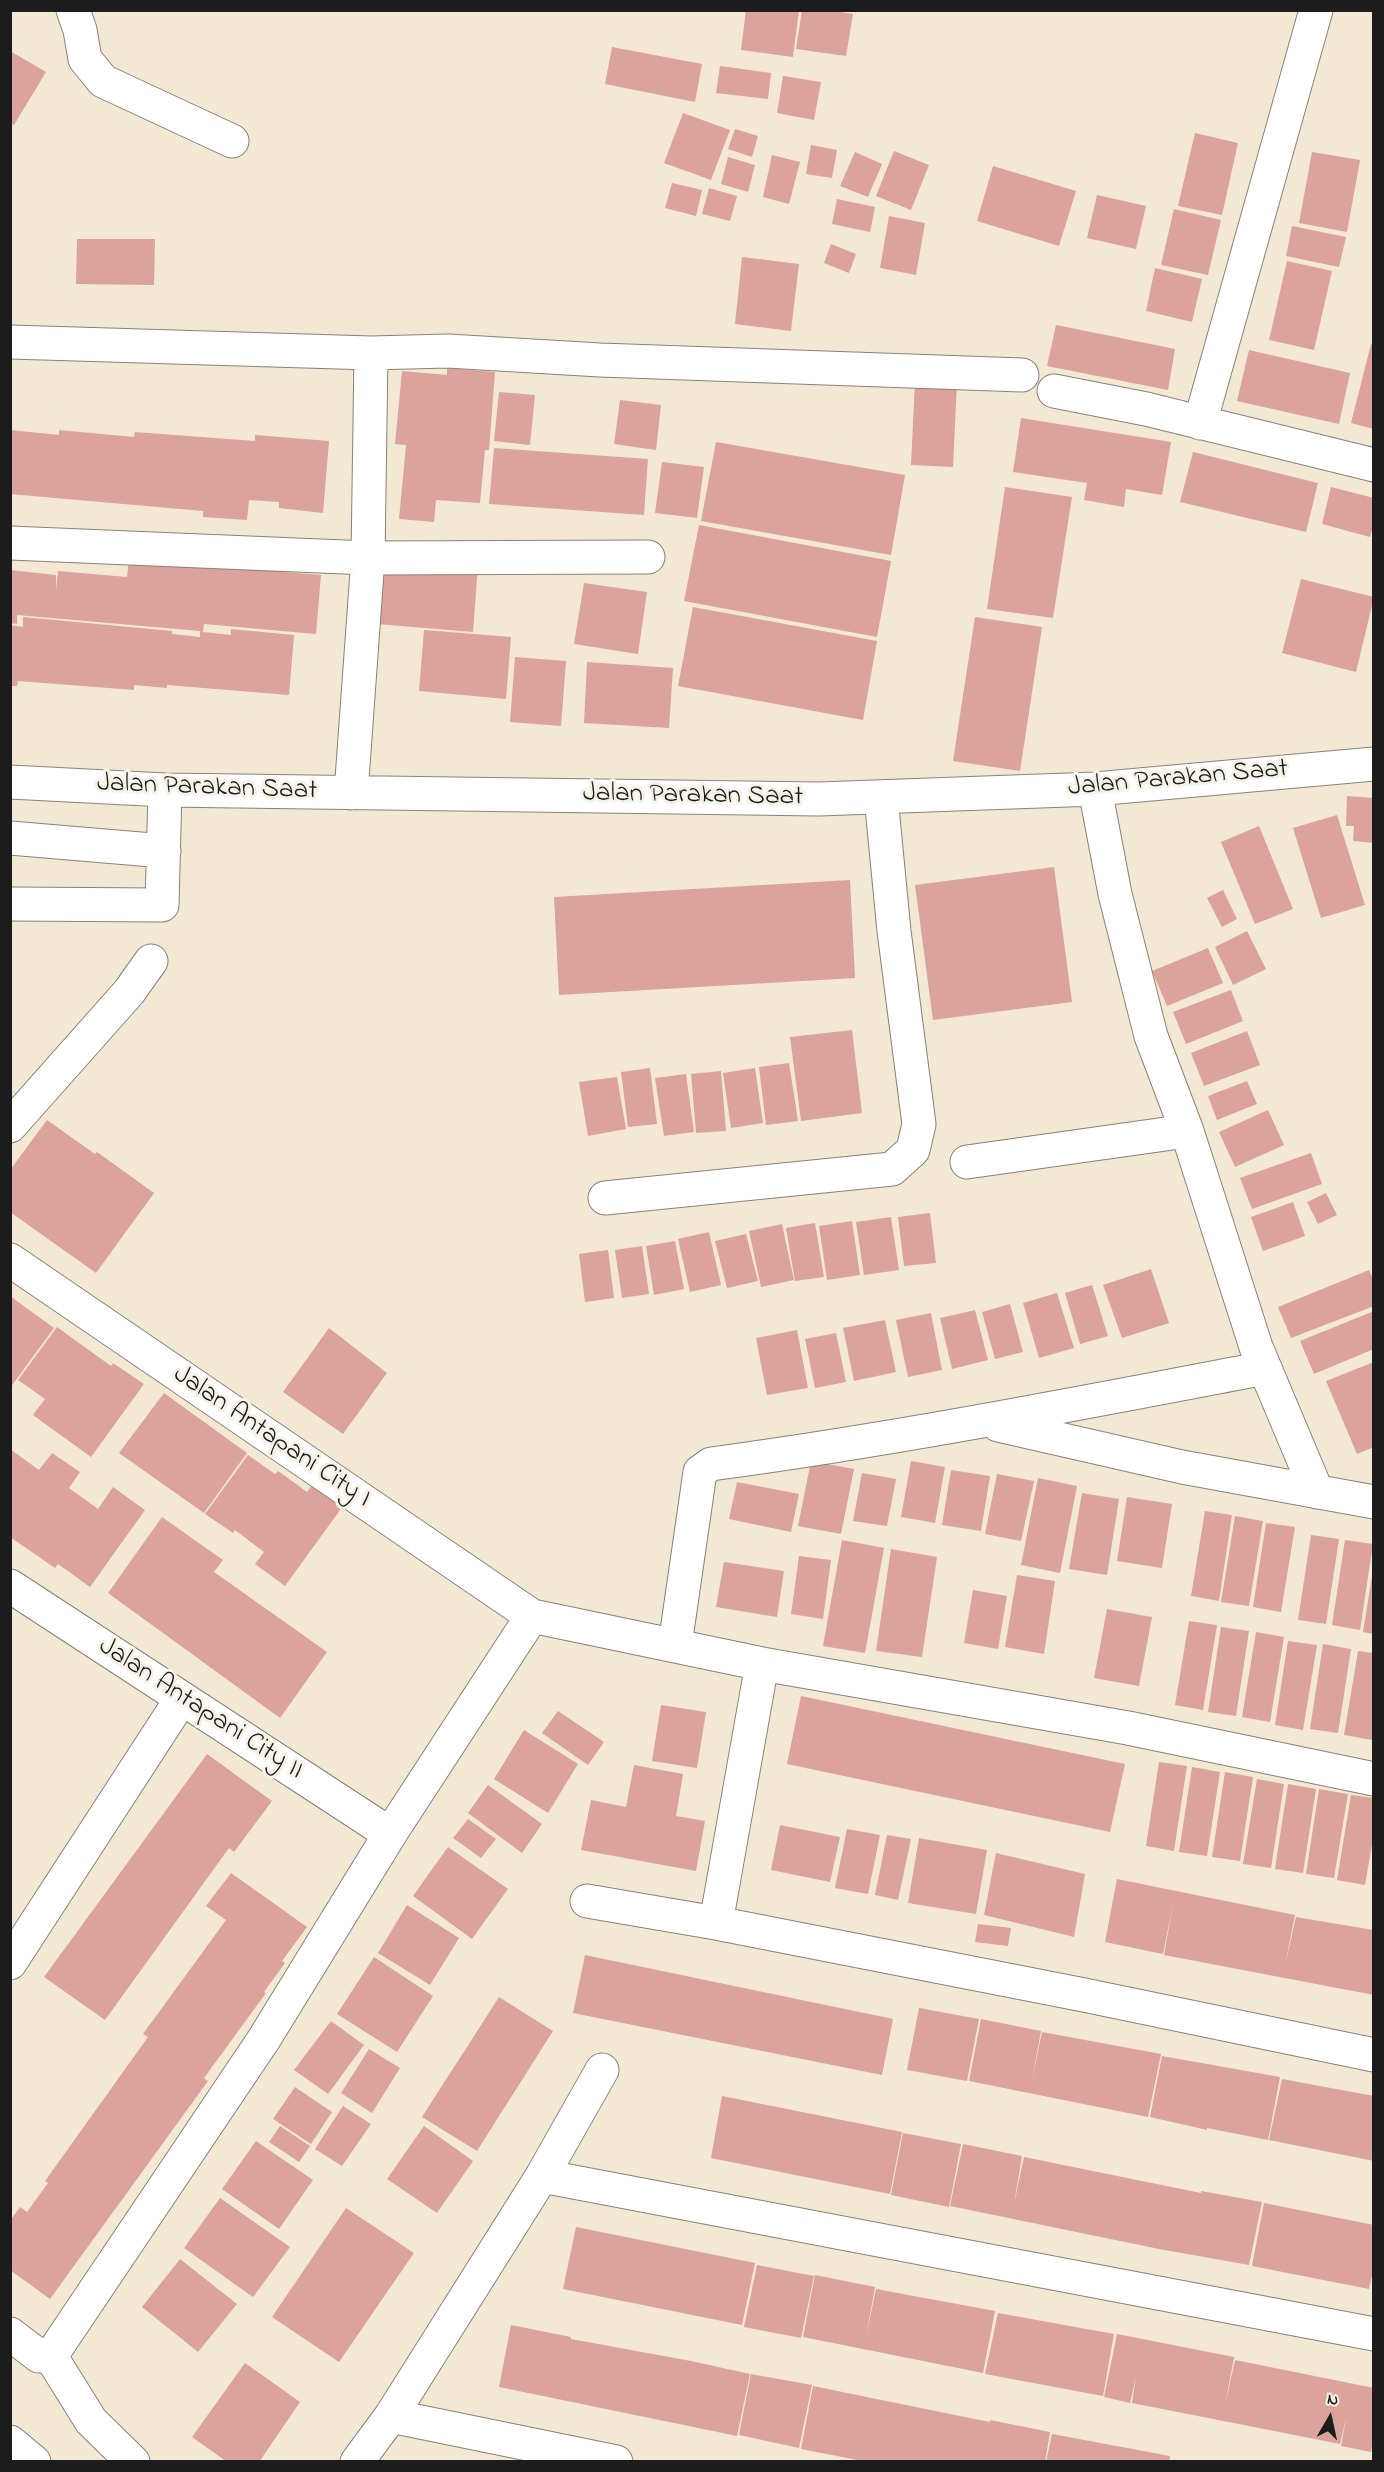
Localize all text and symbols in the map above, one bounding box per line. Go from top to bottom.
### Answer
street label: Jalan Parakan Saat [1067,754,1289,806]
street label: Jalan Parakan Saat [96,769,318,809]
street label: Jalan Parakan Saat [582,779,804,815]
street label: Jalan Antapani City I [166,1360,376,1516]
street label: Jalan Antapani City II [91,1632,309,1788]
north arrow [1300,2388,1360,2448]
text: N [1326,2388,1340,2413]

